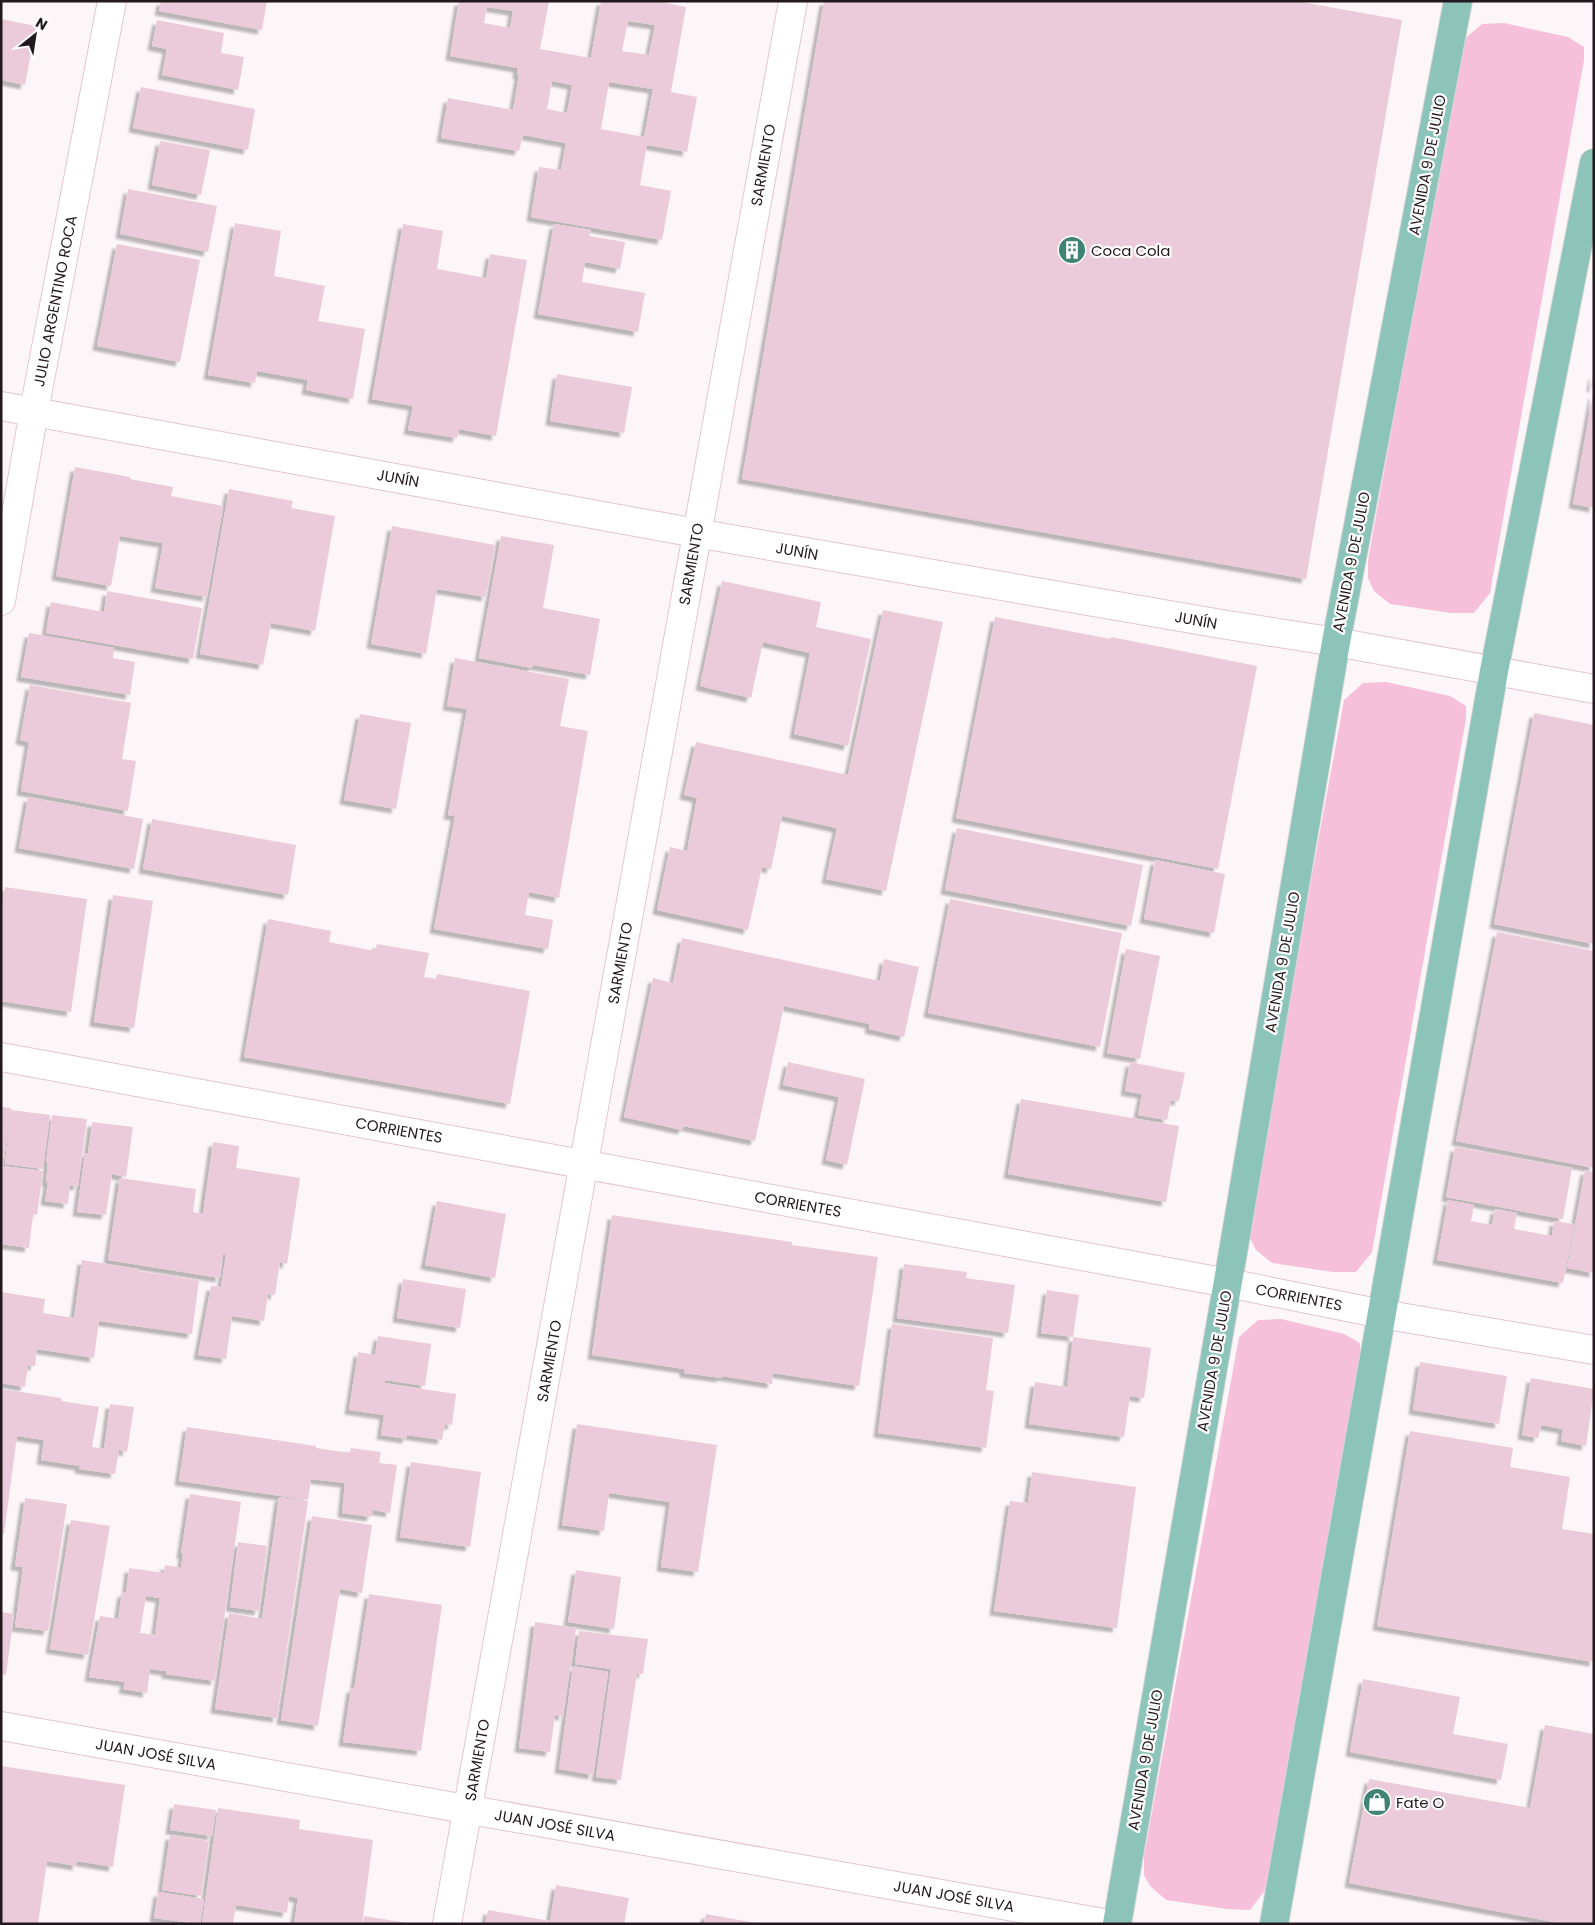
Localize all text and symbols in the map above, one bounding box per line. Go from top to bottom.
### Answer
north arrow [10,10,60,60]
text: N [32,12,51,35]
street label: AVENIDA 9 DE JULIO [1403,93,1451,237]
street label: SARMIENTO [745,122,781,208]
street label: JULIO ARGENTINO ROCA [28,214,82,388]
building icon: Coca Cola [1057,235,1087,265]
place label: Coca Cola [1091,240,1170,261]
street label: JUNÍN [375,464,421,492]
street label: AVENIDA 9 DE JULIO [1327,490,1375,634]
street label: SARMIENTO [673,521,709,607]
street label: JUNÍN [774,537,820,565]
street label: JUNÍN [1173,606,1219,634]
street label: AVENIDA 9 DE JULIO [1259,890,1305,1034]
street label: SARMIENTO [602,920,638,1006]
street label: CORRIENTES [354,1112,444,1148]
street label: CORRIENTES [753,1186,843,1222]
street label: CORRIENTES [1254,1278,1344,1316]
street label: AVENIDA 9 DE JULIO [1191,1289,1237,1433]
street label: SARMIENTO [531,1318,567,1404]
street label: AVENIDA 9 DE JULIO [1122,1688,1168,1832]
street label: SARMIENTO [459,1717,495,1803]
street label: JUAN JOSÉ SILVA [94,1733,218,1775]
shop icon: Fate O [1362,1787,1392,1817]
place label: Fate O [1396,1792,1444,1813]
street label: JUAN JOSÉ SILVA [493,1804,617,1846]
street label: JUAN JOSÉ SILVA [892,1875,1016,1917]

